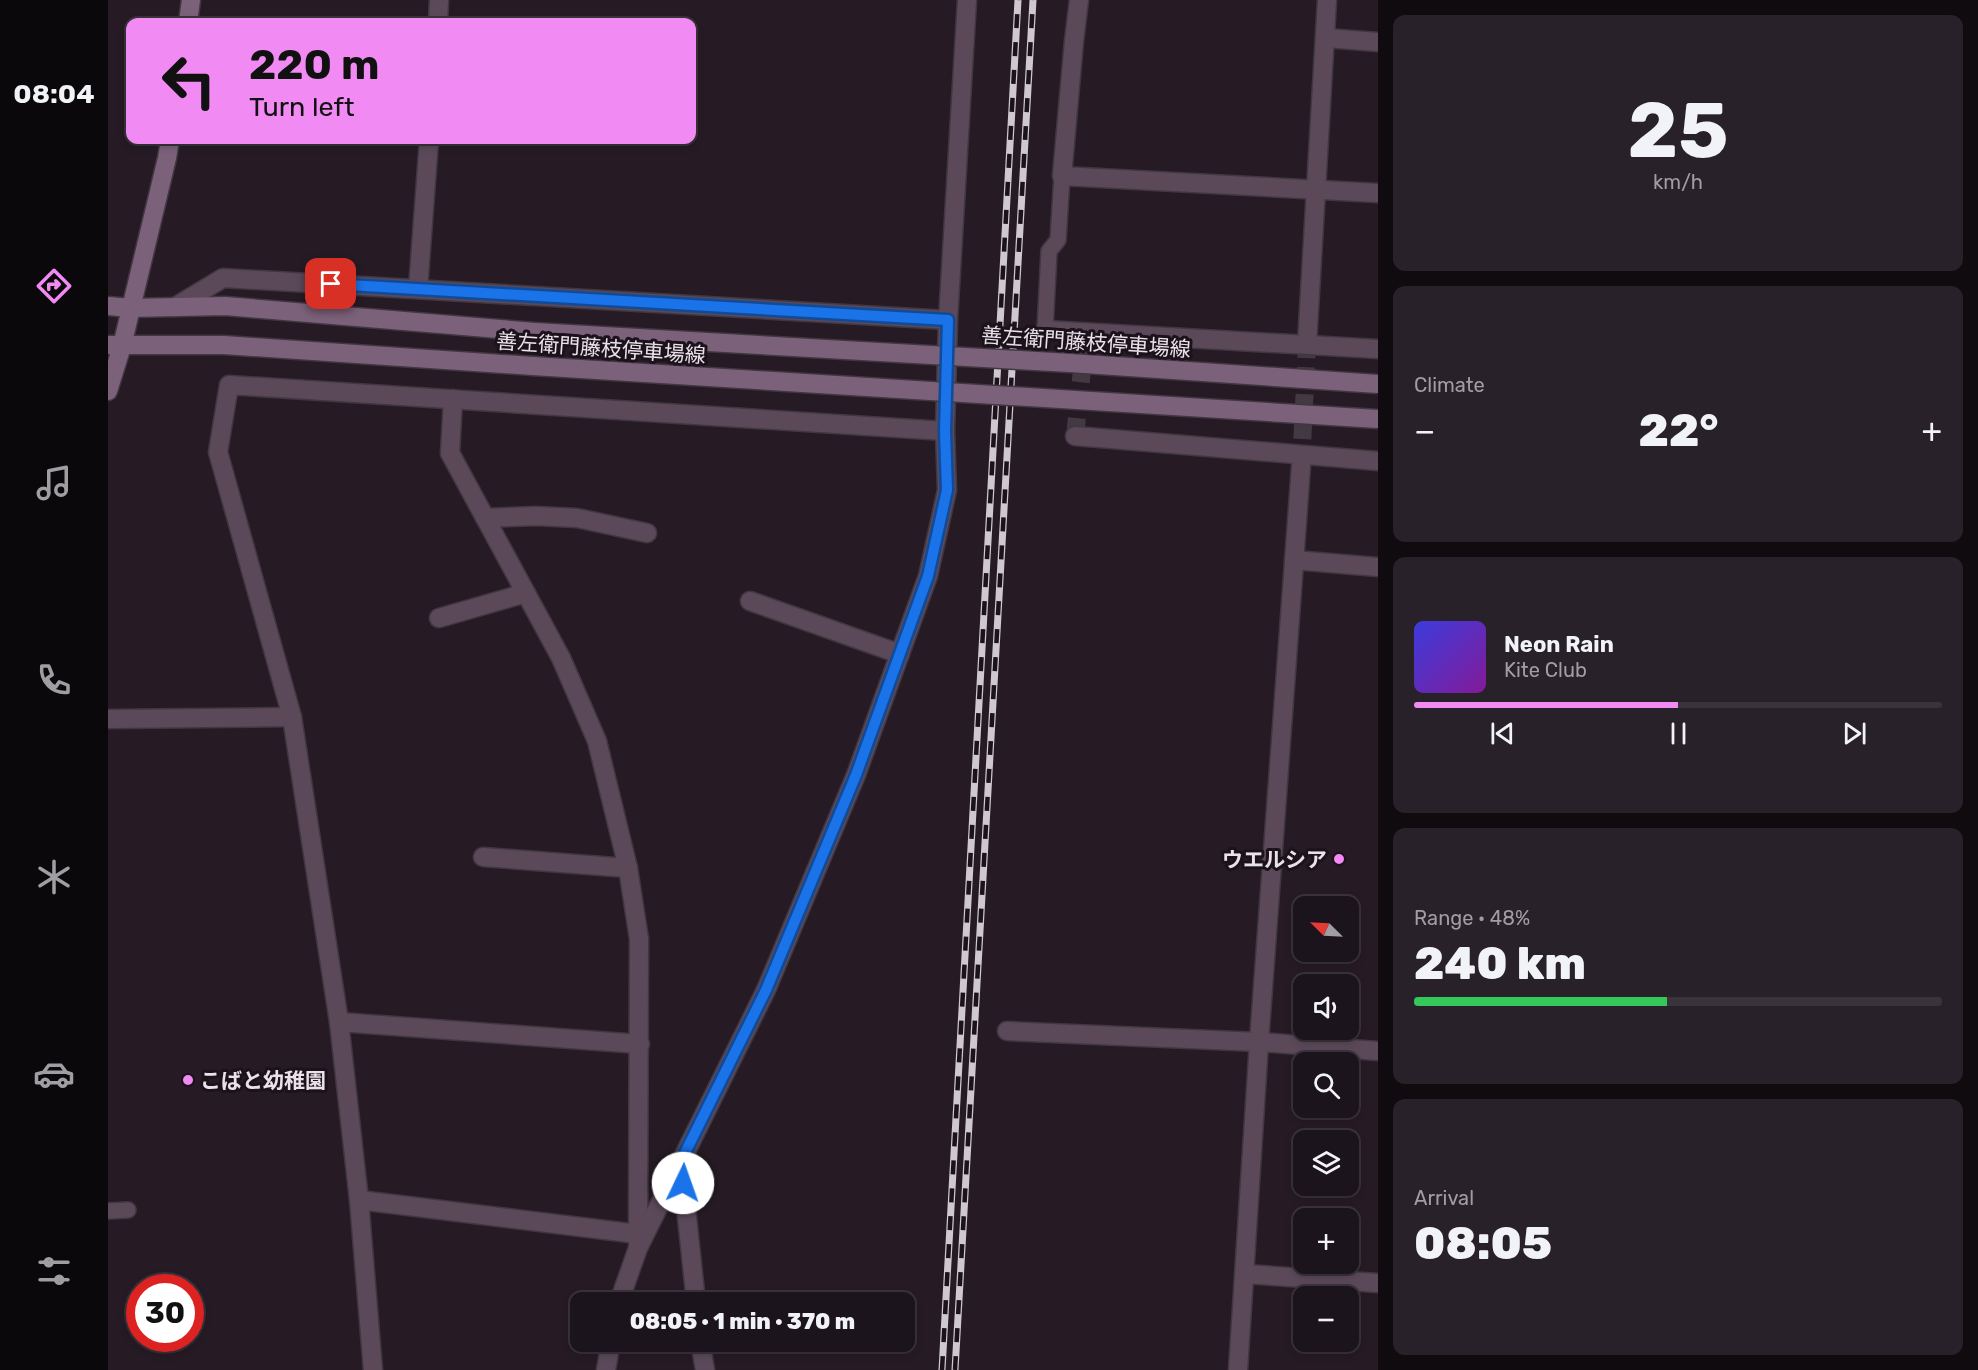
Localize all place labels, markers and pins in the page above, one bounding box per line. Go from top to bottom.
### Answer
pin [305,258,356,309]
place label: ウエルシア [1222,847,1327,872]
marker: ウエルシア [1332,852,1346,866]
place label: こばと幼稚園 [200,1068,326,1093]
marker: こばと幼稚園 [181,1073,195,1087]

